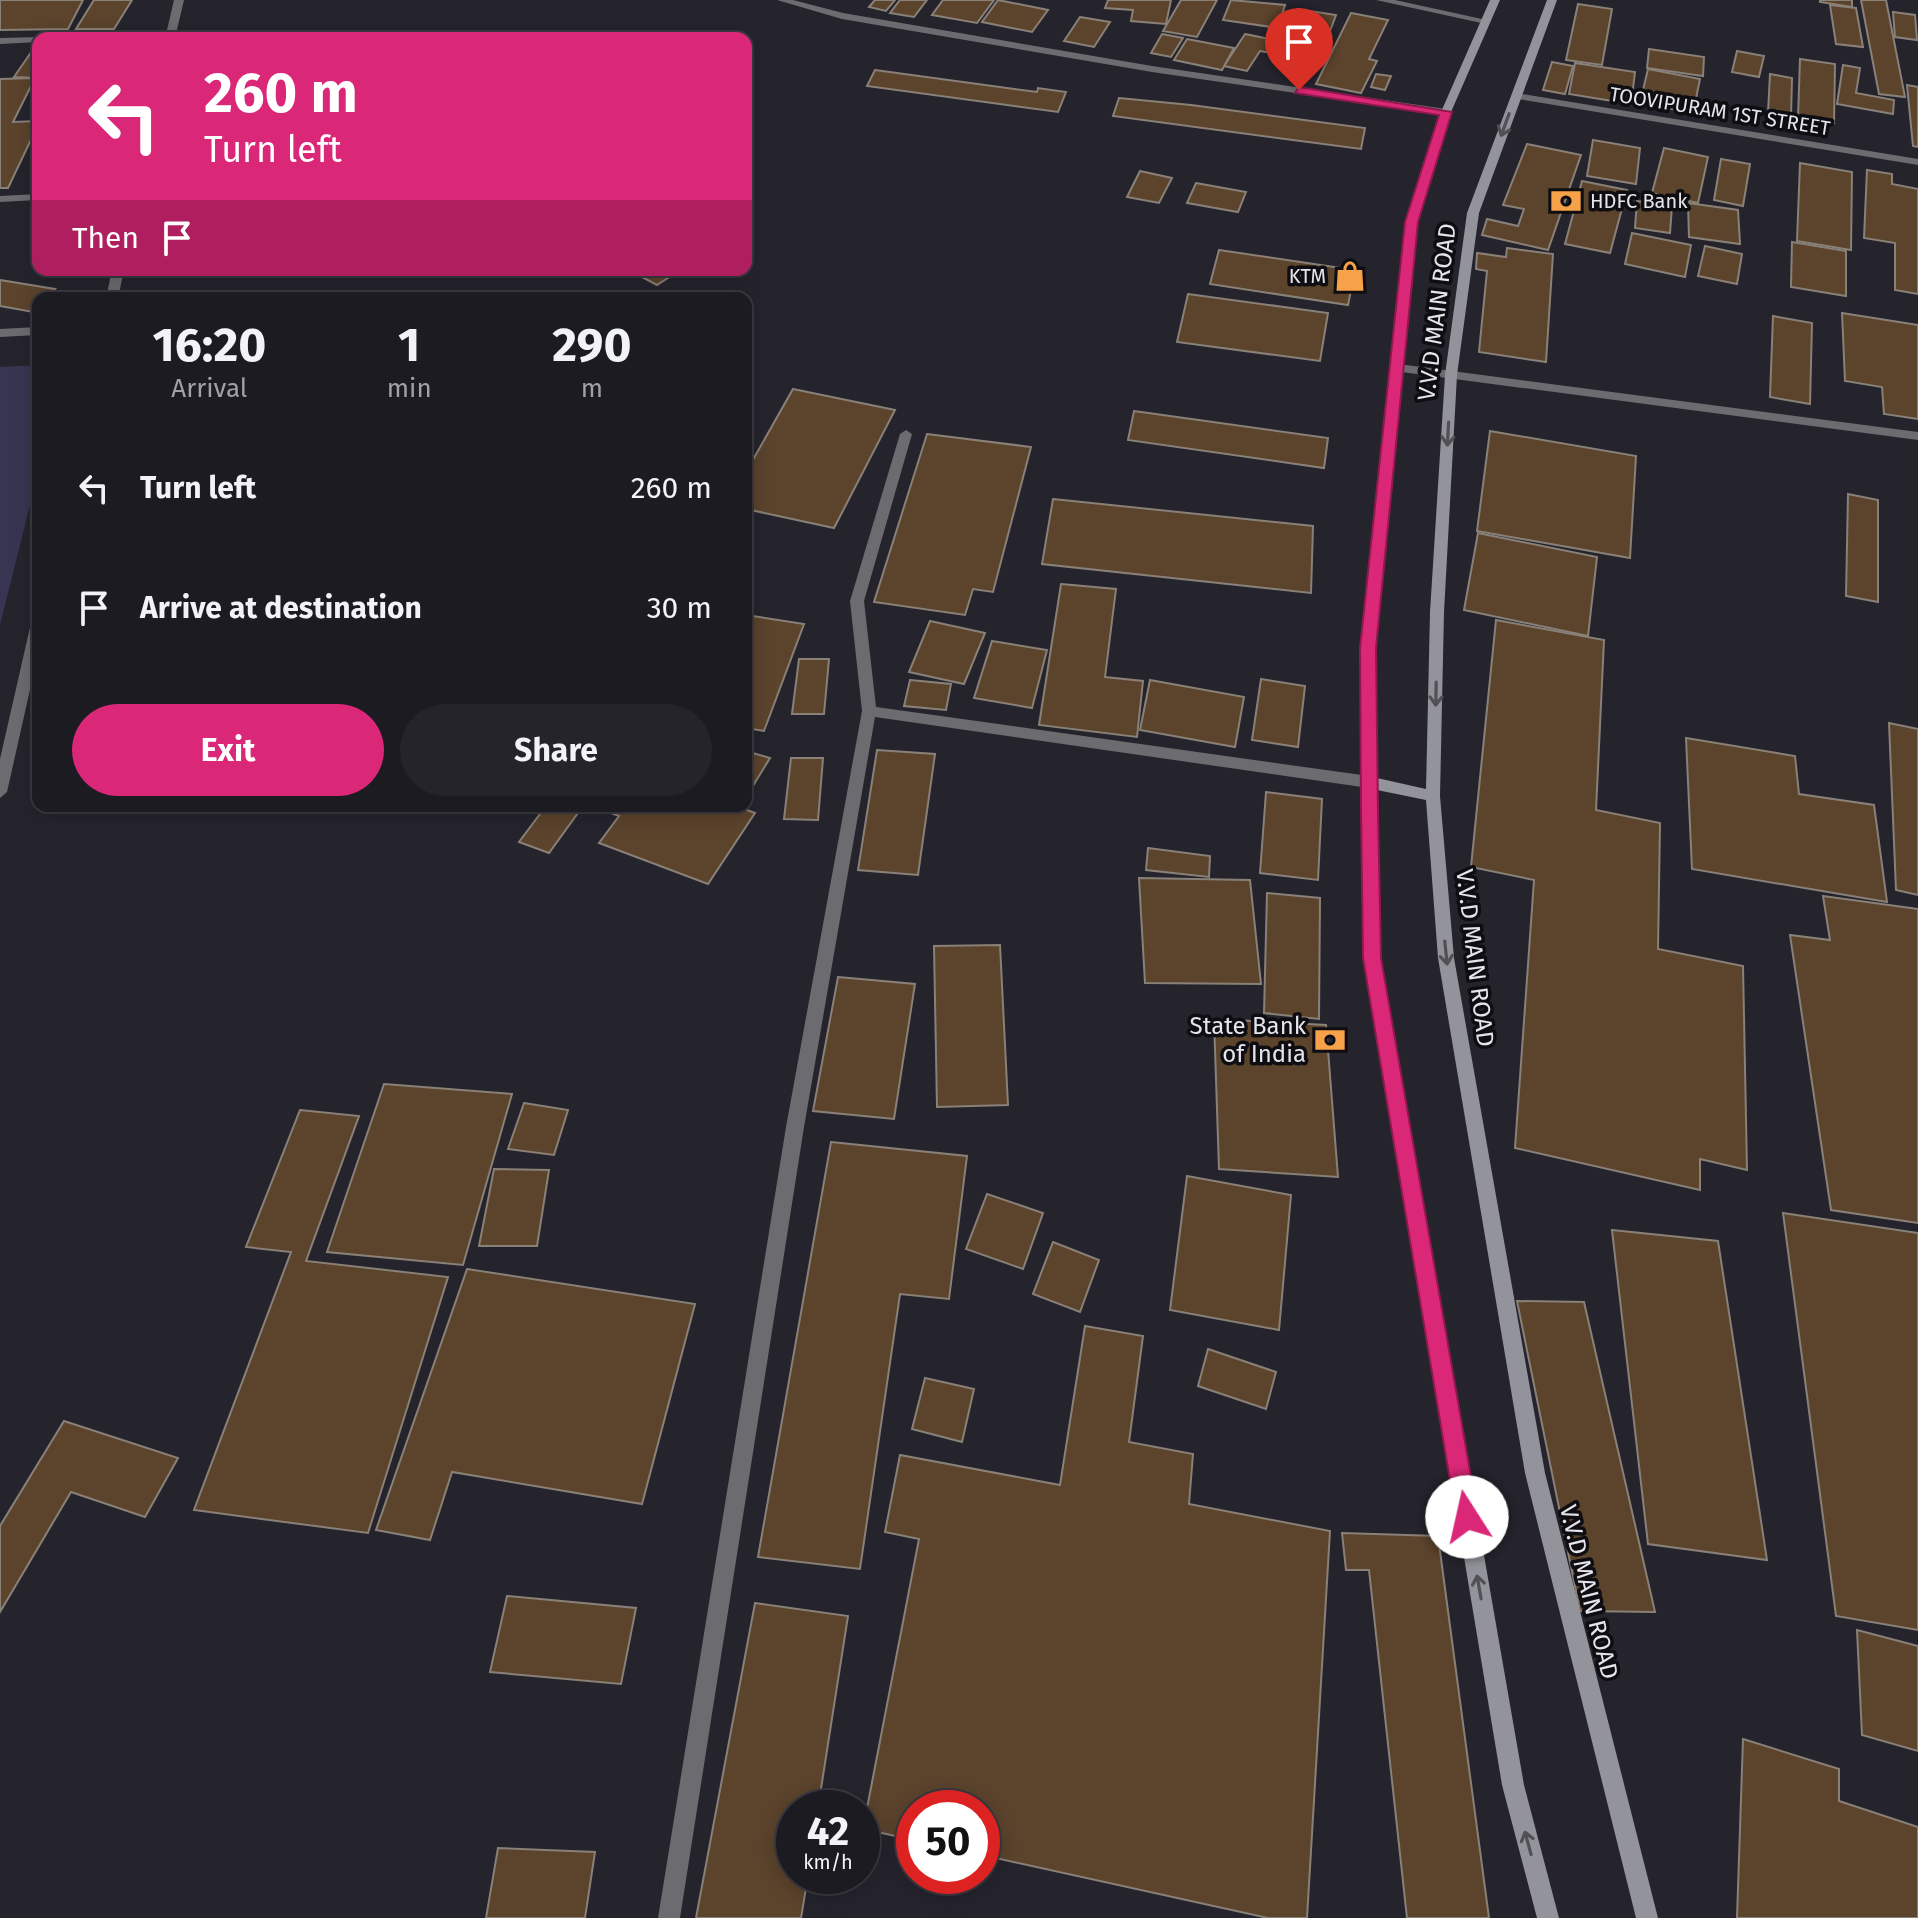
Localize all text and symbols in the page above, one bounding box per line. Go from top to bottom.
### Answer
pin [1265,8,1333,90]
icon: arrive [1277,20,1321,64]
text: 260 m [204,60,358,127]
icon: left [72,64,176,168]
street label: TOOVIPURAM 1ST STREET [1608,82,1833,140]
one-way arrow [1497,113,1511,137]
text: Turn left [204,128,342,172]
bank icon: HDFC Bank [1549,184,1583,218]
place label: HDFC Bank [1590,189,1688,213]
icon: arrive [155,216,199,260]
text: Then [72,220,139,256]
street label: V.V.D MAIN ROAD [1412,222,1462,402]
shop icon: KTM [1333,259,1367,293]
place label: KTM [1289,264,1326,288]
text: 16:20 [153,316,266,374]
text: 1 [398,316,420,374]
text: 290 [552,316,631,374]
text: Arrival [171,373,247,404]
text: min [387,373,432,404]
text: m [581,373,603,404]
one-way arrow [1440,420,1455,447]
icon: left [72,466,116,510]
text: Turn left [140,470,256,506]
text: 260 m [631,470,712,506]
icon: arrive [72,586,116,630]
text: Arrive at destination [140,590,422,626]
text: 30 m [647,590,712,626]
one-way arrow [1428,680,1443,707]
button: Exit [72,704,384,796]
button: Share [400,704,712,796]
street label: V.V.D MAIN ROAD [1450,868,1500,1048]
one-way arrow [1439,939,1454,966]
place label: State Bank of India [1190,1012,1307,1068]
bank icon: State Bank of India [1313,1023,1347,1057]
position arrow [1425,1475,1509,1559]
street label: V.V.D MAIN ROAD [1554,1502,1624,1682]
one-way arrow [1471,1575,1486,1601]
speed limit sign: 50 [896,1790,1000,1894]
text: 42 [807,1808,849,1856]
one-way arrow [1520,1830,1535,1856]
text: km/h [803,1850,853,1874]

